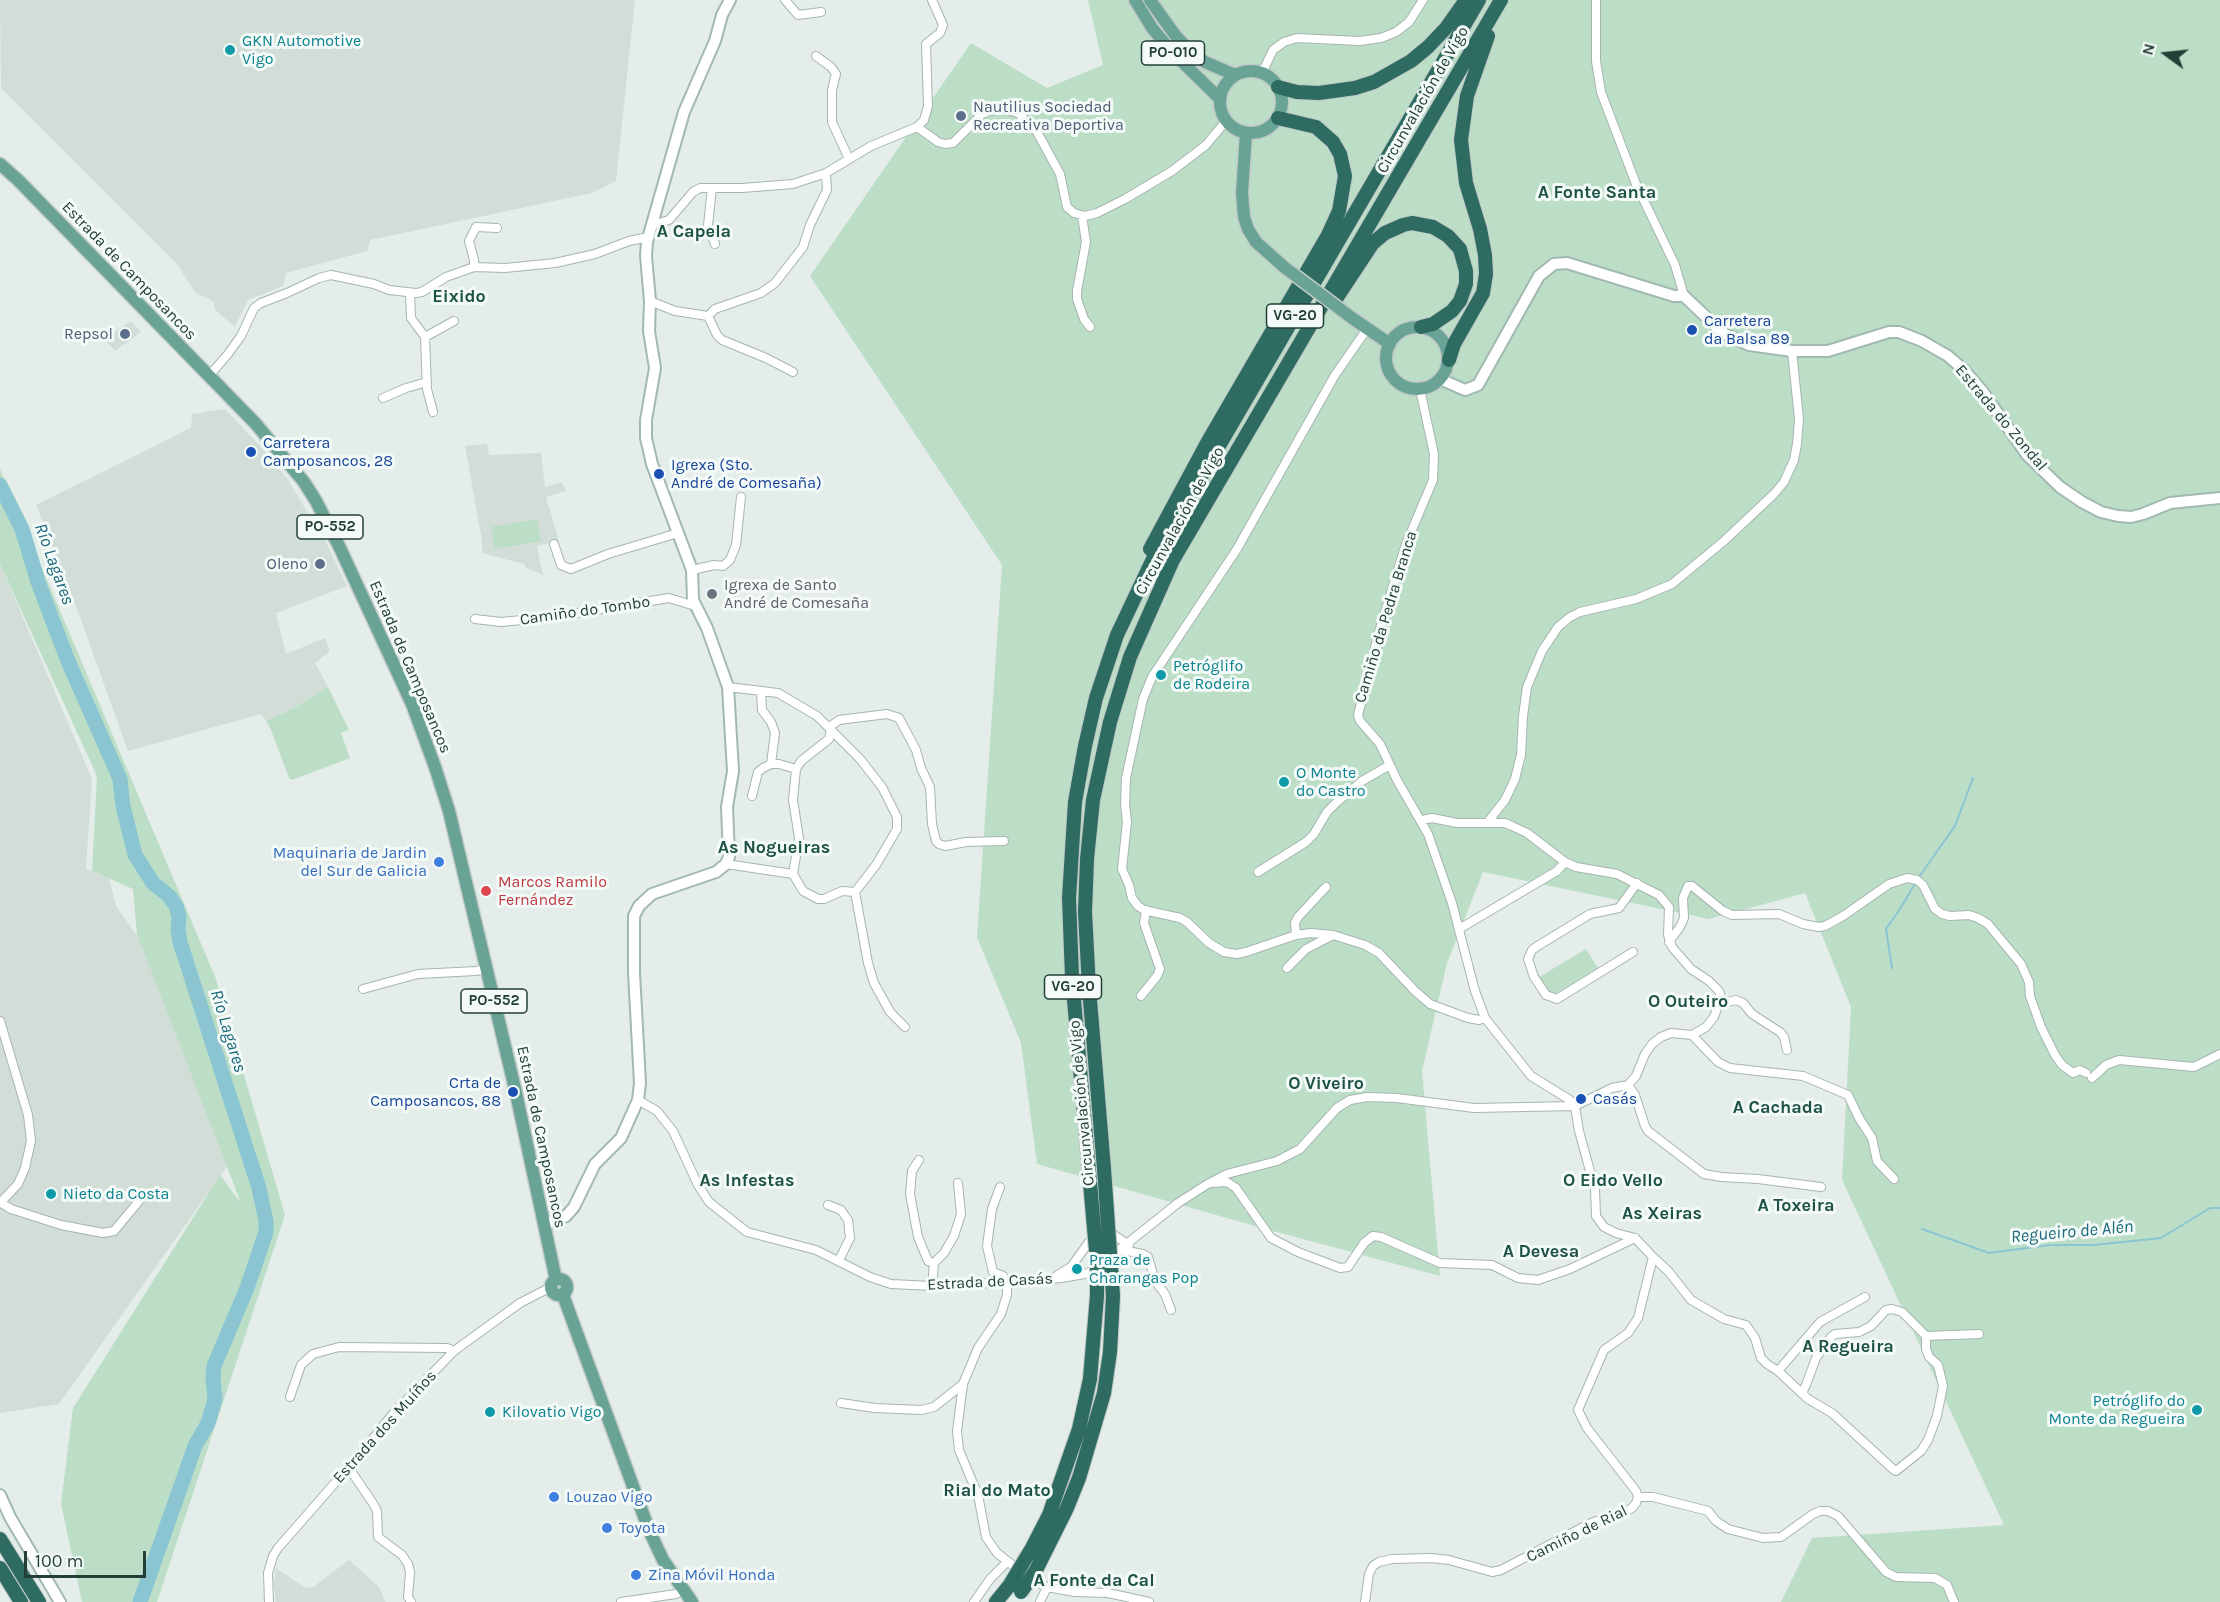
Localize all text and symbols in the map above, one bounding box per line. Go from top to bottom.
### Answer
street label: Circunvalación de Vigo [1373,23,1473,177]
north arrow [2136,24,2196,84]
place label: GKN Automotive Vigo [242,31,361,69]
road number: PO-010 [1142,41,1204,65]
text: N [2137,41,2159,57]
marker: GKN Automotive Vigo [223,43,237,57]
place label: Nautilius Sociedad Recreativa Deportiva [973,97,1124,135]
marker: Nautilius Sociedad Recreativa Deportiva [954,109,968,123]
district label: A Fonte Santa [1538,182,1656,204]
street label: Estrada de Camposancos [58,198,200,344]
district label: A Capela [657,221,731,243]
district label: Eixido [432,286,486,308]
road number: VG-20 [1266,304,1324,328]
place label: Carretera da Balsa 89 [1704,311,1789,349]
marker: Carretera da Balsa 89 [1685,323,1699,337]
place label: Repsol [64,324,113,344]
marker: Repsol [118,327,132,341]
street label: Estrada do Zondal [1951,361,2051,475]
place label: Carretera Camposancos, 28 [263,433,393,471]
street label: Circunvalación de Vigo [1131,444,1229,598]
marker: Carretera Camposancos, 28 [244,445,258,459]
place label: Igrexa (Sto. André de Comesaña) [671,455,822,493]
marker: Igrexa (Sto. André de Comesaña) [652,467,666,481]
road number: PO-552 [297,515,363,539]
water label: Río Lagares [29,520,79,608]
street label: Camiño da Pedra Branca [1351,529,1421,705]
place label: Oleno [267,554,308,574]
marker: Oleno [313,557,327,571]
place label: Igrexa de Santo André de Comesaña [724,575,869,613]
street label: Estrada de Camposancos [365,578,455,756]
marker: Igrexa de Santo André de Comesaña [705,587,719,601]
street label: Camiño do Tombo [519,592,651,630]
place label: Petróglifo de Rodeira [1173,656,1250,694]
marker: Petróglifo de Rodeira [1154,668,1168,682]
place label: O Monte do Castro [1296,763,1366,801]
marker: O Monte do Castro [1277,775,1291,789]
district label: As Nogueiras [718,837,830,859]
place label: Maquinaria de Jardin del Sur de Galicia [273,843,427,881]
marker: Maquinaria de Jardin del Sur de Galicia [432,855,446,869]
place label: Marcos Ramilo Fernández [498,872,607,910]
marker: Marcos Ramilo Fernández [479,884,493,898]
road number: VG-20 [1044,975,1102,999]
water label: Río Lagares [205,987,251,1075]
road number: PO-552 [461,989,527,1013]
district label: O Outeiro [1648,991,1728,1013]
street label: Circunvalación de Vigo [1065,1019,1099,1187]
street label: Estrada de Camposancos [512,1044,570,1230]
place label: Crta de Camposancos, 88 [370,1073,501,1111]
district label: O Viveiro [1288,1073,1364,1095]
marker: Crta de Camposancos, 88 [506,1085,520,1099]
place label: Casás [1593,1089,1637,1109]
marker: Casás [1574,1092,1588,1106]
district label: A Cachada [1733,1097,1823,1119]
district label: As Infestas [700,1170,794,1192]
district label: O Eido Vello [1563,1170,1663,1192]
place label: Nieto da Costa [63,1184,169,1204]
marker: Nieto da Costa [44,1187,58,1201]
district label: A Toxeira [1758,1195,1834,1217]
district label: As Xeiras [1622,1203,1702,1225]
water label: Regueiro de Alén [2010,1216,2134,1248]
district label: A Devesa [1503,1241,1579,1263]
place label: Praza de Charangas Pop [1089,1250,1199,1288]
marker: Praza de Charangas Pop [1070,1262,1084,1276]
street label: Estrada de Casás [927,1269,1053,1295]
district label: A Regueira [1802,1336,1894,1358]
street label: Estrada dos Muíños [329,1367,441,1487]
place label: Petróglifo do Monte da Regueira [2049,1391,2185,1429]
place label: Kilovatio Vigo [502,1402,601,1422]
marker: Petróglifo do Monte da Regueira [2190,1403,2204,1417]
marker: Kilovatio Vigo [483,1405,497,1419]
district label: Rial do Mato [943,1480,1051,1502]
place label: Louzao Vigo [566,1487,652,1507]
marker: Louzao Vigo [547,1490,561,1504]
street label: Camiño de Rial [1523,1501,1631,1567]
place label: Toyota [619,1518,666,1538]
marker: Toyota [600,1521,614,1535]
scale bar [27,1539,148,1577]
text: 100 m [35,1550,83,1572]
place label: Zina Móvil Honda [648,1565,775,1585]
marker: Zina Móvil Honda [629,1568,643,1582]
district label: A Fonte da Cal [1033,1570,1155,1592]

